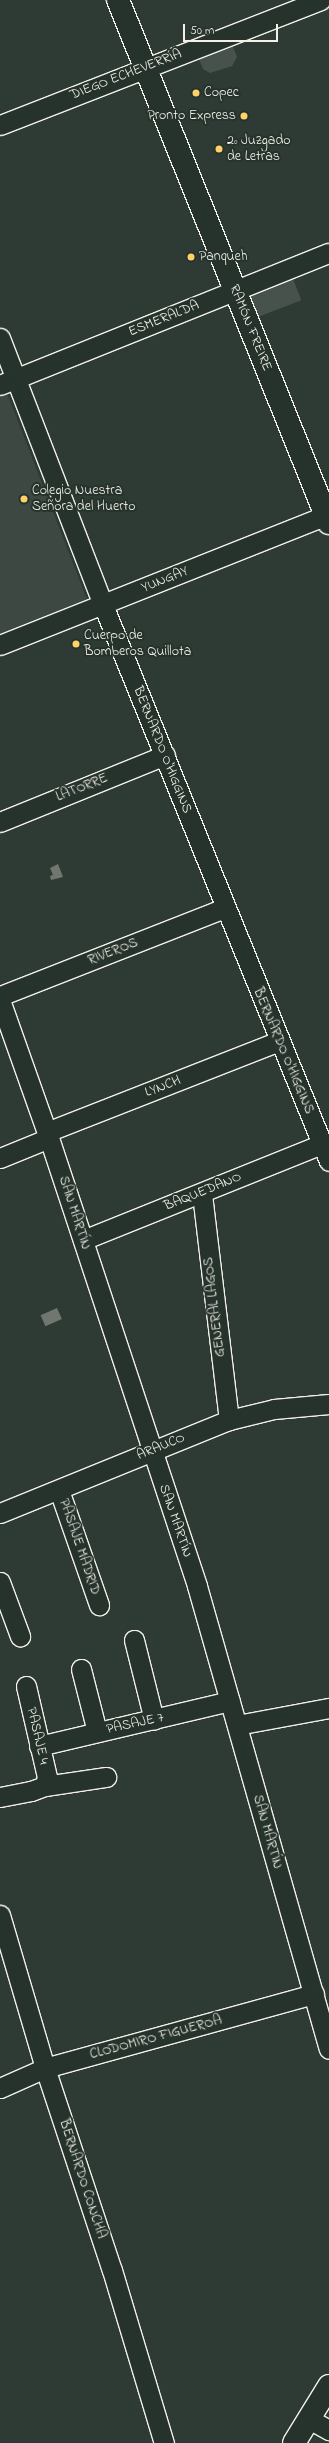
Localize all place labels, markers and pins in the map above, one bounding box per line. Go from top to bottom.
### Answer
place label: Copec [204,85,239,101]
marker: Copec [191,88,201,98]
place label: Pronto Express [147,108,236,124]
marker: Pronto Express [239,111,249,121]
place label: 2º Juzgado de Letras [227,133,291,166]
marker: 2º Juzgado de Letras [214,144,224,154]
place label: Panqueh [199,249,247,265]
marker: Panqueh [186,252,196,262]
place label: Colegio Nuestra Señora del Huerto [32,483,136,516]
marker: Colegio Nuestra Señora del Huerto [19,494,29,504]
place label: Cuerpo de Bomberos Quillota [84,628,191,660]
marker: Cuerpo de Bomberos Quillota [71,639,81,649]

